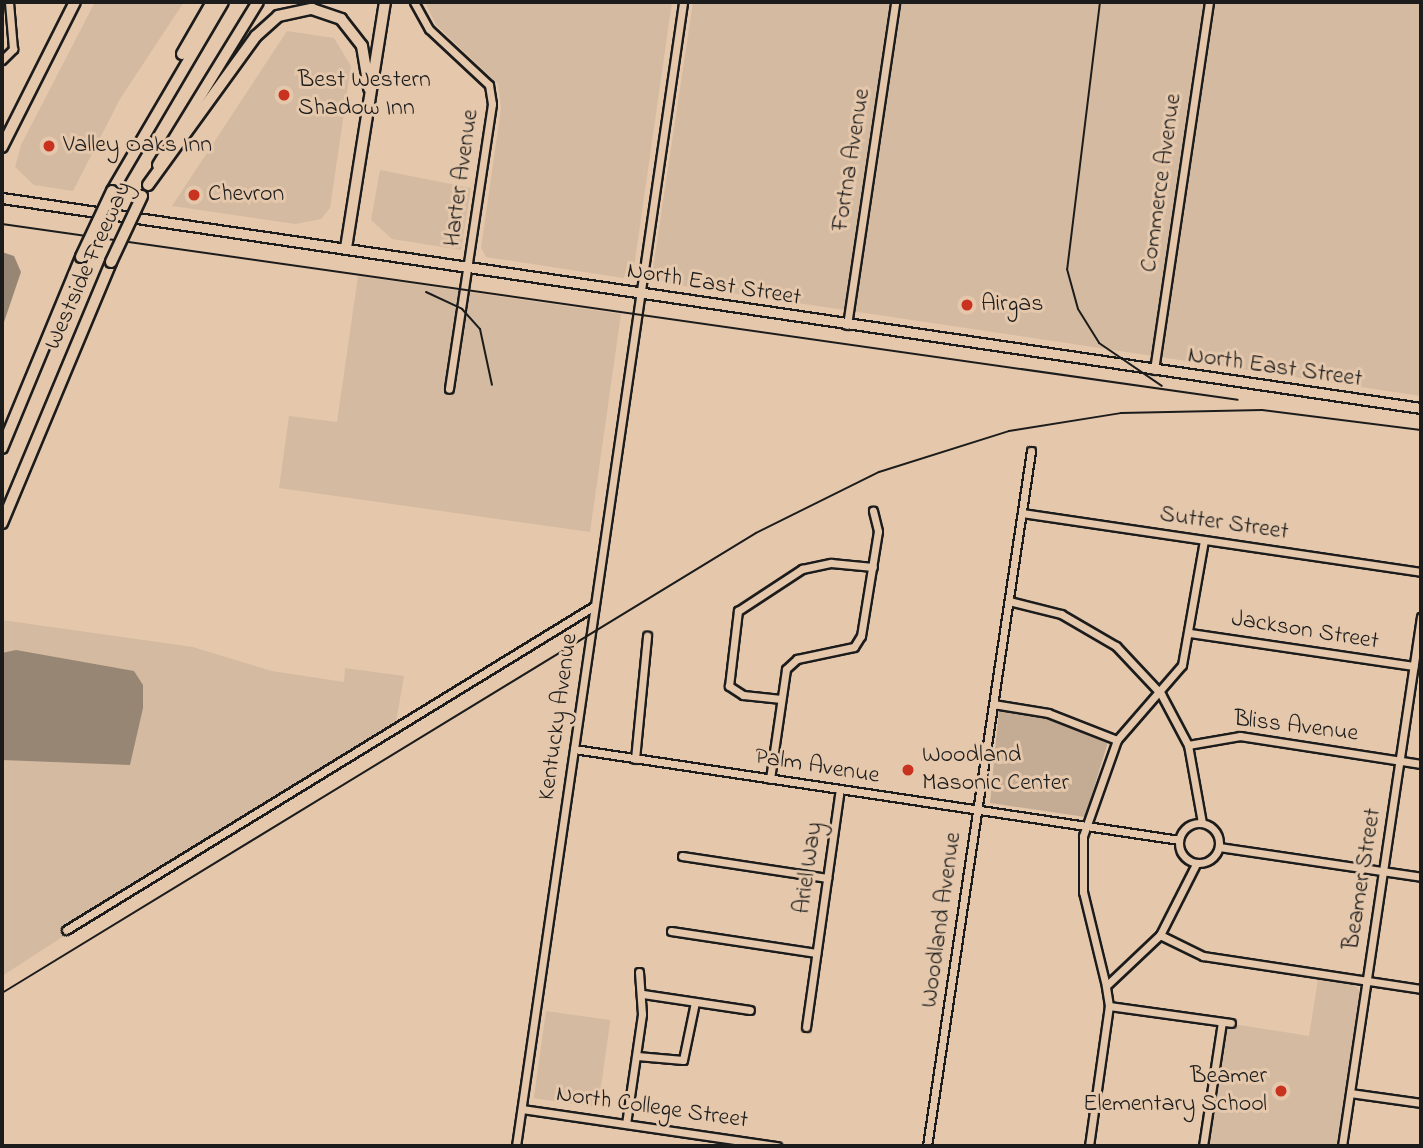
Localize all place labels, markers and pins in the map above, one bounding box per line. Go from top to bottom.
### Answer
place label: Best Western Shadow Inn [298,67,431,123]
marker: Best Western Shadow Inn [276,87,292,103]
place label: Valley Oaks Inn [63,132,212,160]
marker: Valley Oaks Inn [41,138,57,154]
place label: Chevron [208,181,284,209]
marker: Chevron [186,187,202,203]
place label: Airgas [981,291,1044,319]
marker: Airgas [959,297,975,313]
place label: Woodland Masonic Center [922,742,1069,798]
marker: Woodland Masonic Center [900,762,916,778]
place label: Beamer Elementary School [1083,1063,1267,1119]
marker: Beamer Elementary School [1273,1083,1289,1099]

